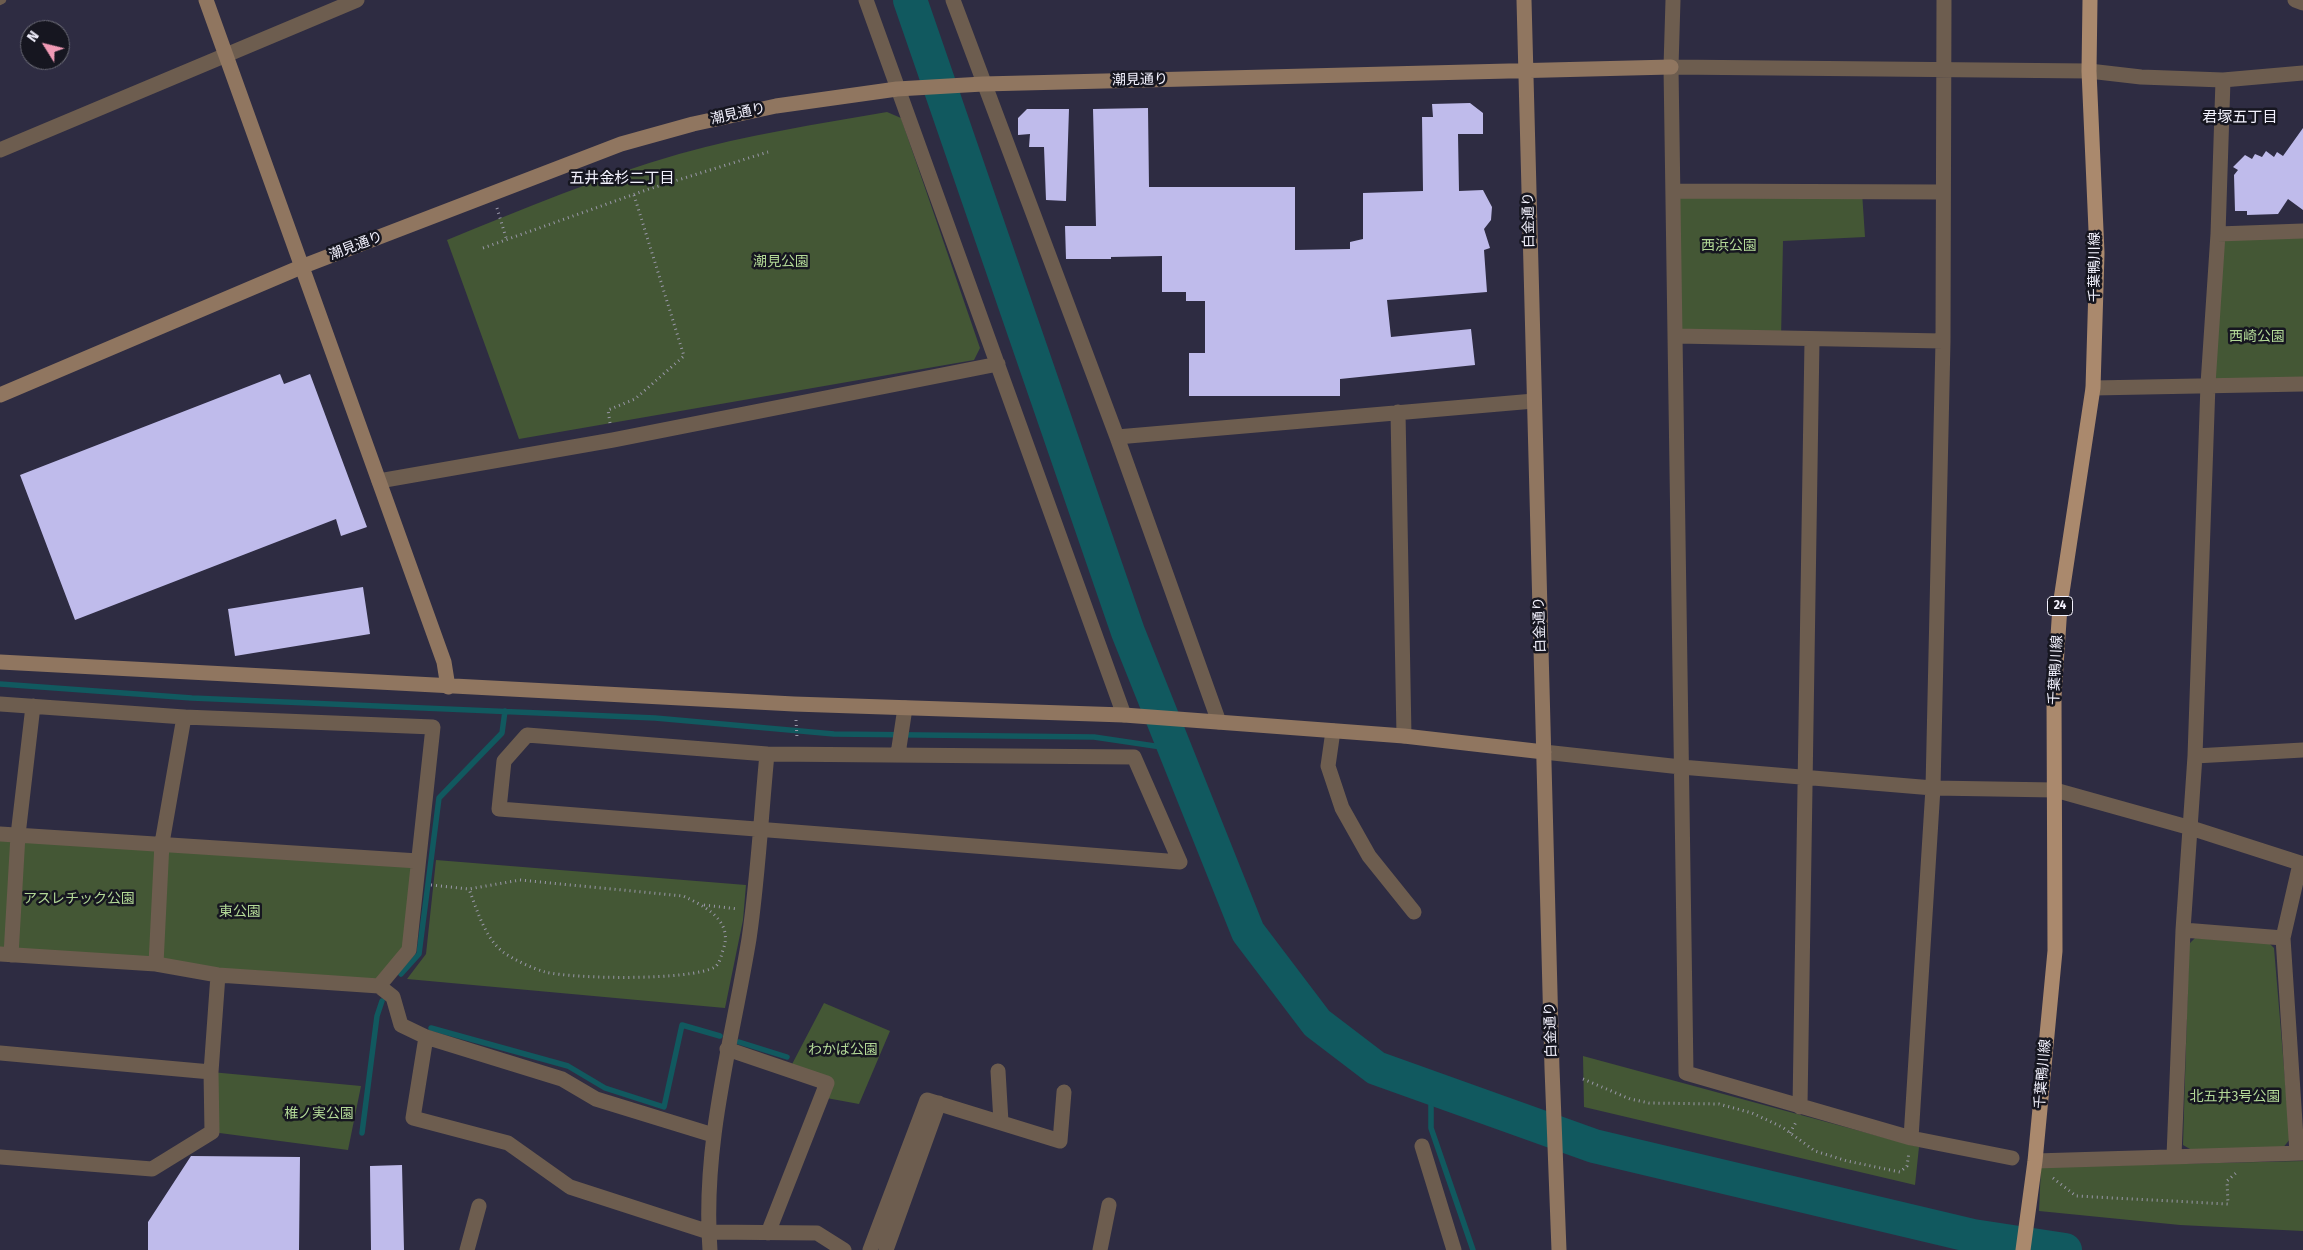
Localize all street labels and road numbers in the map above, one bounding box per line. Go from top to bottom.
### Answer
street label: 潮見通り [1112,71,1168,89]
street label: 潮見通り [709,100,767,128]
street label: 白金通り [1520,192,1538,248]
street label: 潮見通り [327,228,385,264]
street label: 千葉鴨川線 [2087,232,2103,302]
road number: 24 [2048,596,2072,616]
street label: 白金通り [1531,597,1549,653]
street label: 千葉鴨川線 [2046,635,2066,705]
street label: 白金通り [1542,1002,1560,1058]
street label: 千葉鴨川線 [2032,1038,2054,1110]

